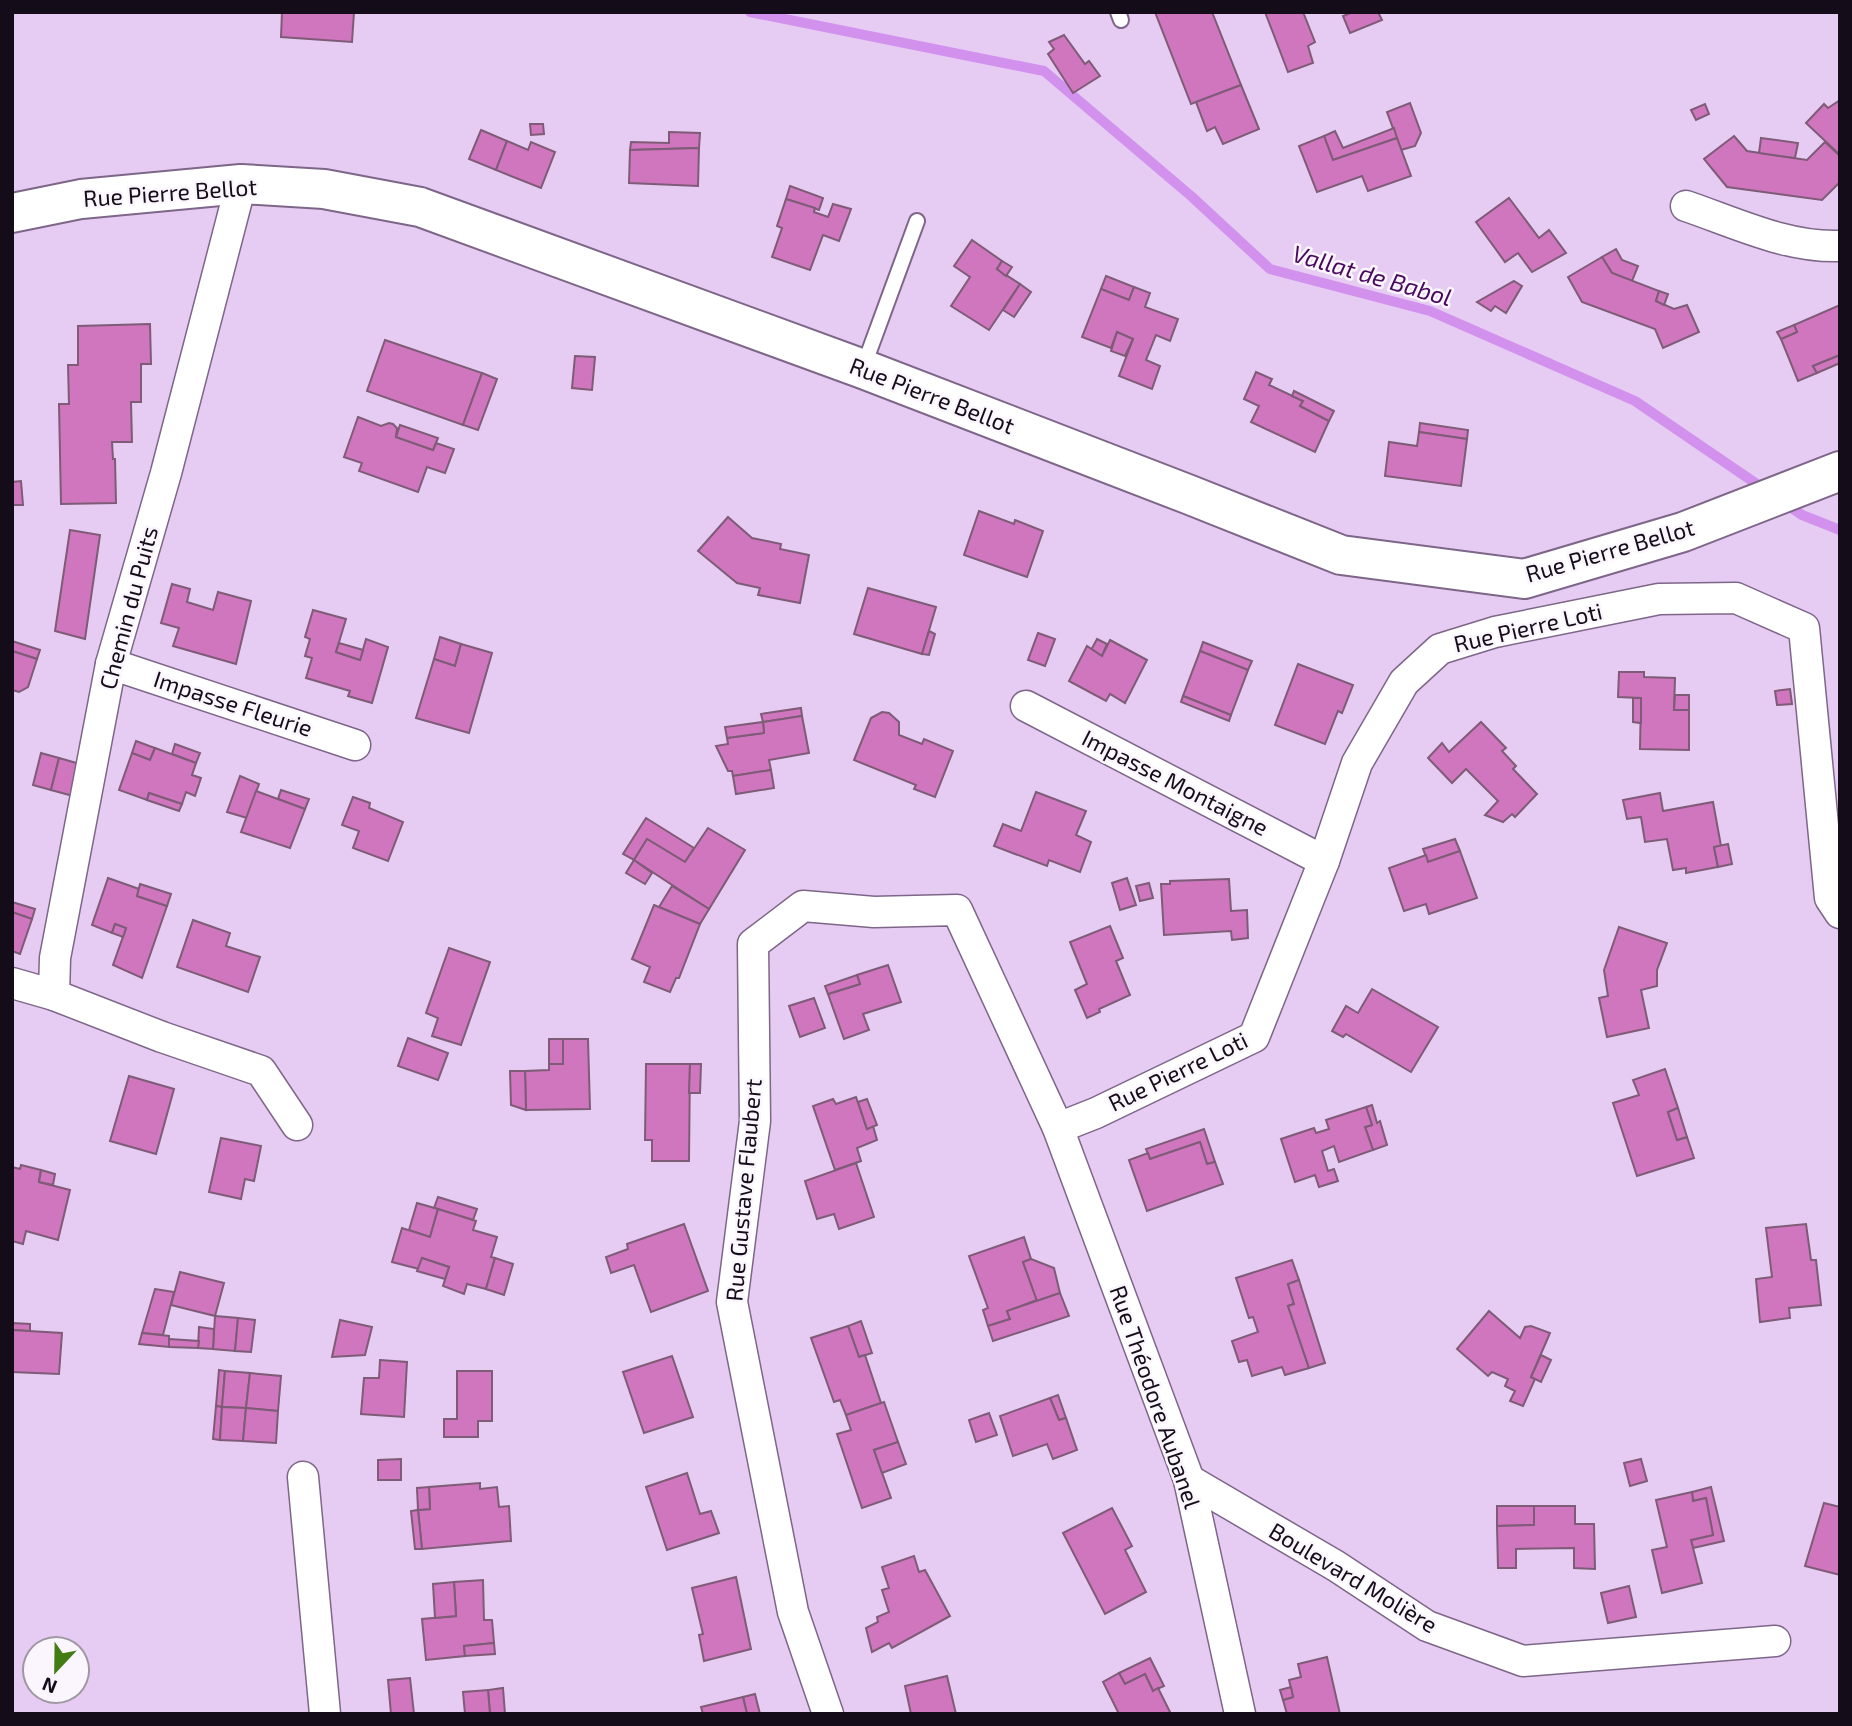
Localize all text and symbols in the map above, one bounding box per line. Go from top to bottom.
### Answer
street label: Rue Pierre Bellot [82,172,258,212]
water label: Vallat de Babol [1289,238,1455,311]
street label: Rue Pierre Bellot [846,351,1019,439]
street label: Rue Pierre Bellot [1522,513,1698,587]
street label: Chemin du Puits [93,523,163,692]
street label: Rue Pierre Loti [1451,596,1605,658]
street label: Impasse Fleurie [151,664,316,742]
street label: Impasse Montaigne [1078,723,1273,841]
street label: Rue Pierre Loti [1103,1025,1252,1117]
street label: Rue Gustave Flaubert [719,1077,767,1302]
street label: Rue Théodore Aubanel [1105,1281,1207,1512]
street label: Boulevard Molière [1264,1516,1443,1638]
north arrow [21,1635,91,1705]
text: N [39,1673,60,1699]

